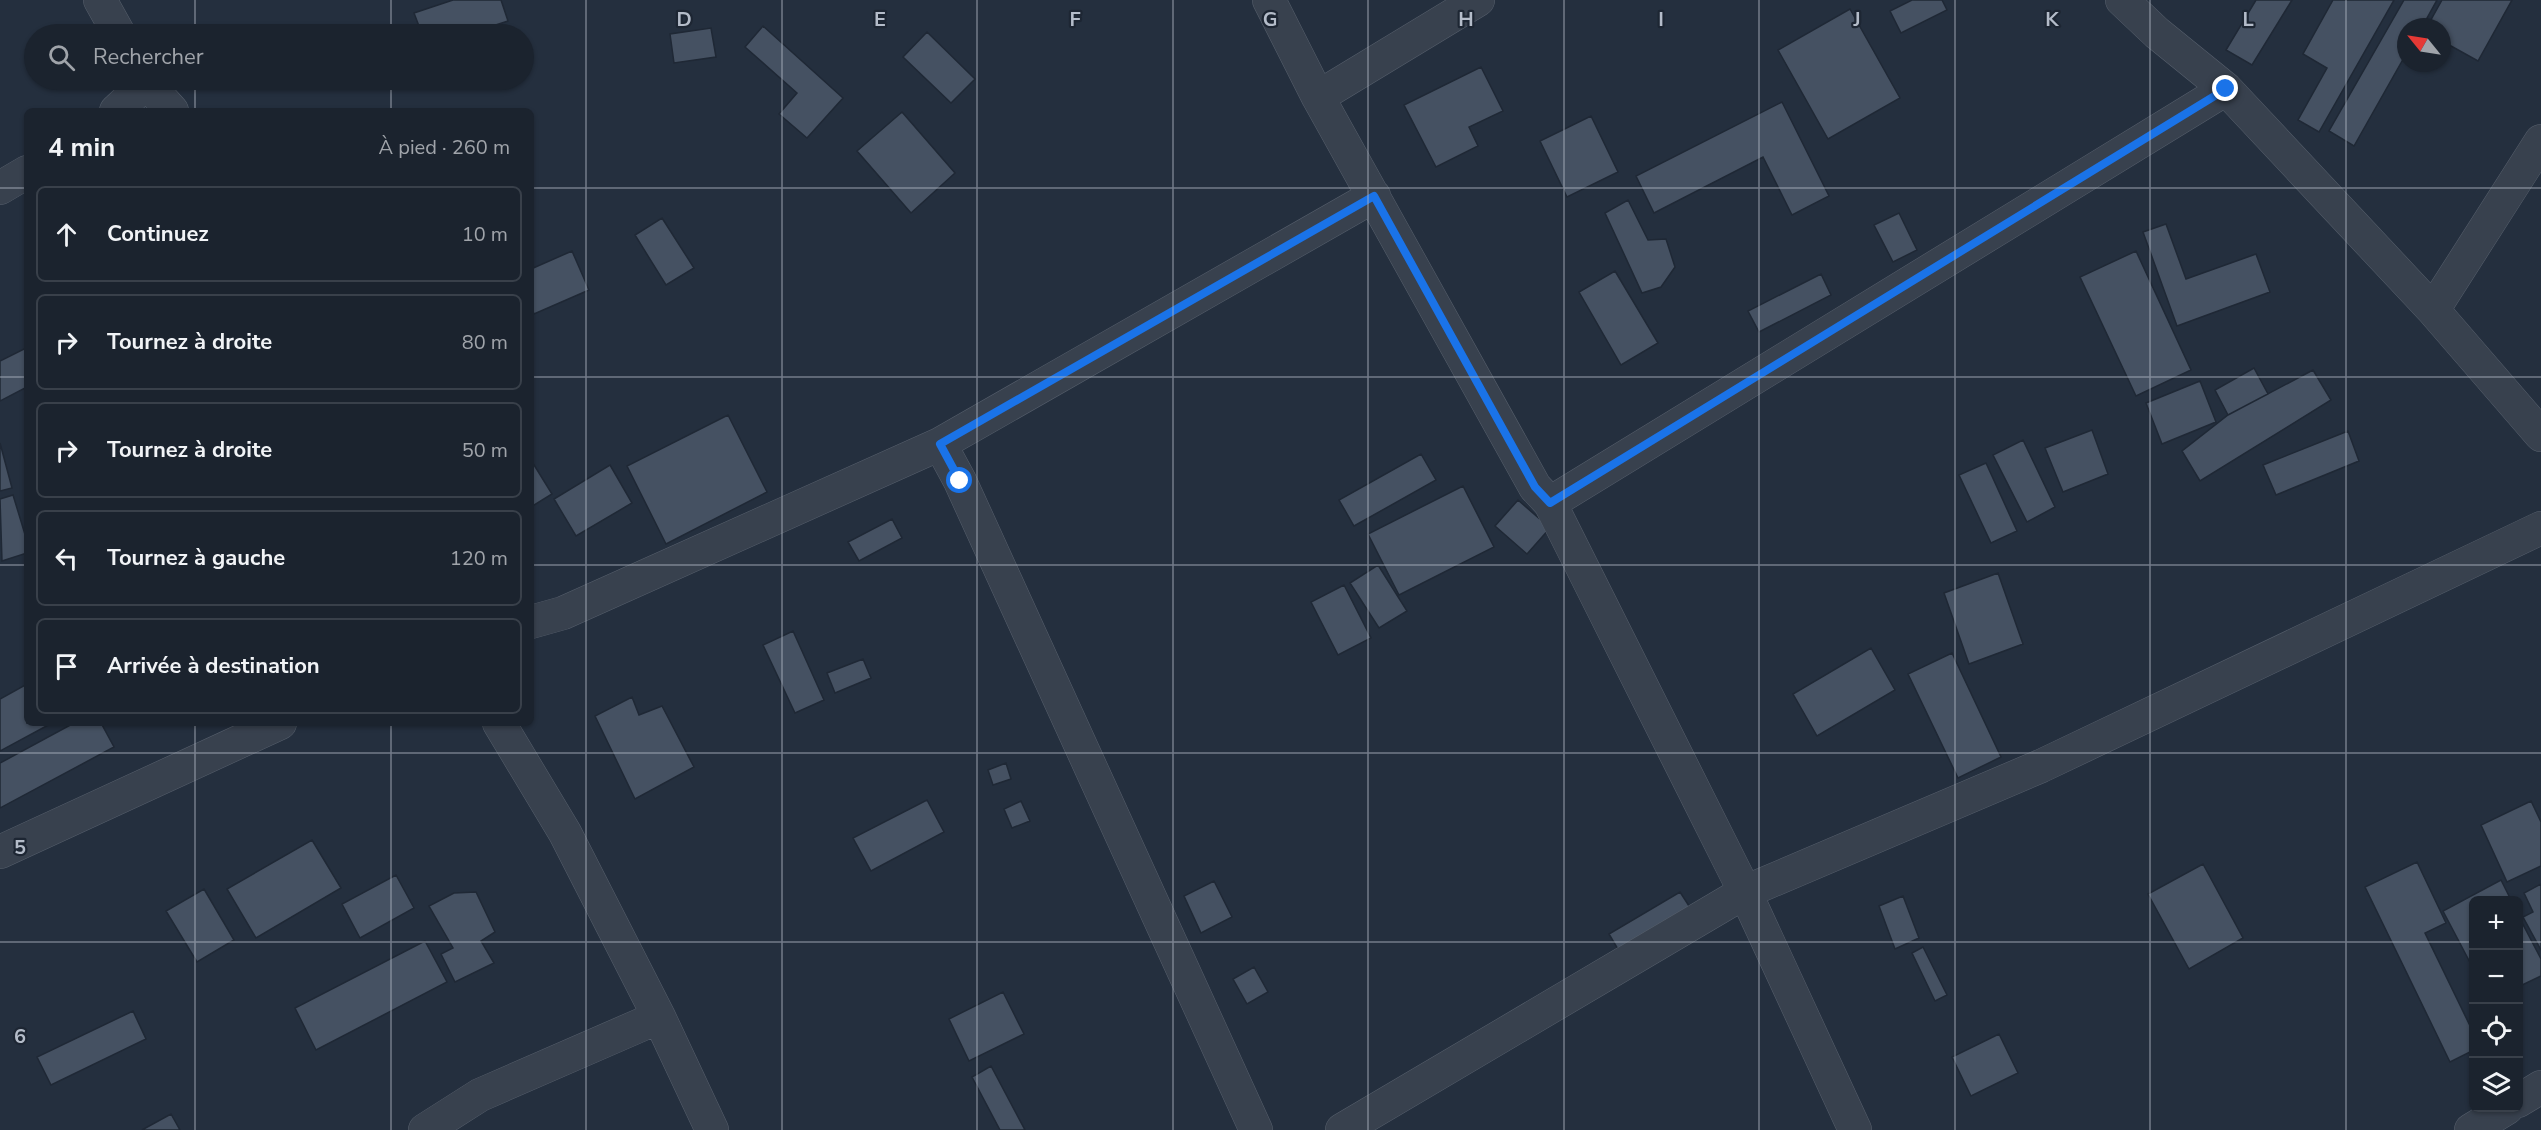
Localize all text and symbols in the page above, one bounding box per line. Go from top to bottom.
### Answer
text: D [676,6,692,33]
text: E [874,6,886,33]
text: F [1069,6,1081,33]
text: G [1263,6,1277,33]
text: H [1458,6,1474,33]
text: I [1658,6,1664,33]
text: J [1852,6,1861,33]
text: K [2045,6,2059,33]
text: L [2242,6,2254,33]
north arrow [2397,18,2451,72]
search box [24,24,534,90]
icon: search [45,41,78,74]
text: Rechercher [93,42,204,72]
route end [2212,75,2238,101]
text: 4 min [48,130,115,165]
text: À pied · 260 m [379,134,510,161]
icon: ahead [50,218,83,251]
text: Continuez [107,219,209,249]
text: 10 m [462,221,508,248]
icon: right [50,326,83,359]
text: Tournez à droite [107,327,272,357]
text: 80 m [462,329,508,356]
icon: right [50,434,83,467]
text: Tournez à droite [107,435,272,465]
text: 50 m [462,437,508,464]
route start [946,467,972,493]
icon: left [50,542,83,575]
text: Tournez à gauche [107,543,285,573]
text: 120 m [450,545,508,572]
icon: arrive [50,650,83,683]
text: Arrivée à destination [107,651,320,681]
text: 5 [14,834,26,861]
map controls [2469,896,2523,1112]
button: + [2469,896,2523,950]
button: − [2469,950,2523,1004]
button: locate [2469,1004,2523,1058]
text: 6 [14,1023,26,1050]
button: layers [2469,1058,2523,1112]

